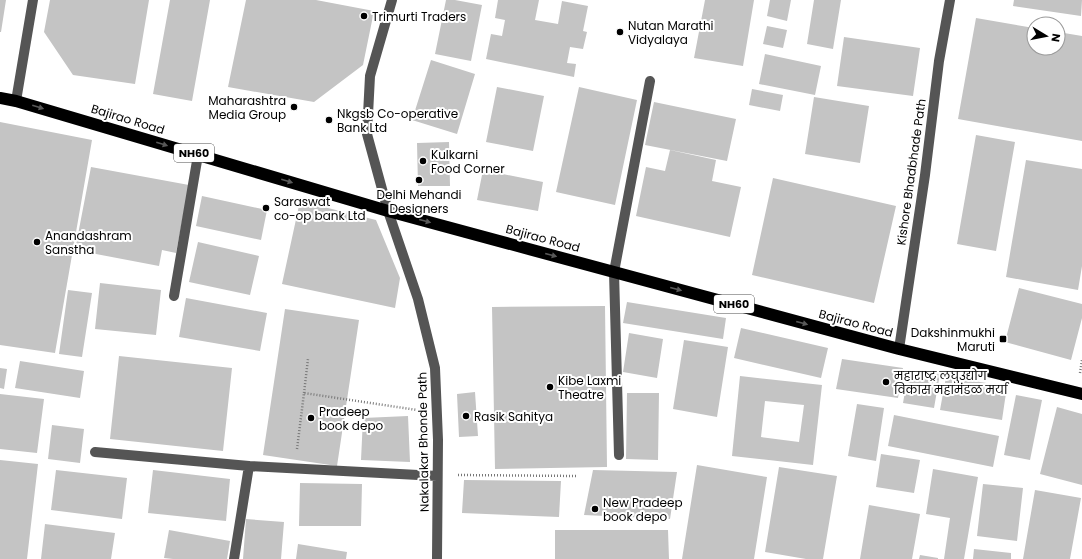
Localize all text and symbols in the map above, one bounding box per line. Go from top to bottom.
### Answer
place label: Trimurti Traders [372,8,466,25]
marker: Trimurti Traders [359,11,369,21]
north arrow [1026,16,1066,56]
place label: Nutan Marathi Vidyalaya [628,17,714,48]
marker: Nutan Marathi Vidyalaya [615,27,625,37]
text: N [1047,32,1064,43]
place label: Maharashtra Media Group [208,92,286,123]
street label: Kishore Bhadbhade Path [892,98,930,246]
street label: Bajirao Road [89,100,167,138]
marker: Maharashtra Media Group [289,102,299,112]
one-way arrow [32,104,44,110]
place label: Nkgsb Co-operative Bank Ltd [337,105,458,136]
marker: Nkgsb Co-operative Bank Ltd [324,115,334,125]
one-way arrow [157,141,169,147]
road number: NH60 [174,144,214,162]
place label: Kulkarni Food Corner [431,146,505,177]
marker: Kulkarni Food Corner [418,156,428,166]
marker: Delhi Mehandi Designers [414,175,424,185]
one-way arrow [281,178,293,184]
place label: Delhi Mehandi Designers [376,186,462,217]
place label: Saraswat co-op bank Ltd [274,193,366,224]
marker: Saraswat co-op bank Ltd [261,203,271,213]
one-way arrow [419,218,431,224]
street label: Bajirao Road [504,220,582,256]
place label: Anandashram Sanstha [45,227,132,258]
marker: Anandashram Sanstha [32,237,42,247]
one-way arrow [545,252,557,258]
one-way arrow [670,286,682,292]
road number: NH60 [714,295,754,313]
street label: Bajirao Road [817,305,895,341]
one-way arrow [796,320,808,326]
place label: Dakshinmukhi Maruti [911,324,995,355]
marker: Dakshinmukhi Maruti [998,334,1008,344]
place label: महाराष्ट्र लघुउद्योग विकास महामंडळ मर्या [893,367,1009,398]
street label: Nakalakar Bhonde Path [413,372,433,512]
place label: Kibe Laxmi Theatre [558,372,621,403]
marker: महाराष्ट्र लघुउद्योग विकास महामंडळ मर्या [881,377,891,387]
marker: Kibe Laxmi Theatre [545,382,555,392]
place label: Pradeep book depo [319,403,384,434]
place label: Rasik Sahitya [474,408,553,425]
marker: Rasik Sahitya [461,411,471,421]
marker: Pradeep book depo [306,413,316,423]
place label: New Pradeep book depo [603,494,683,525]
marker: New Pradeep book depo [590,504,600,514]

